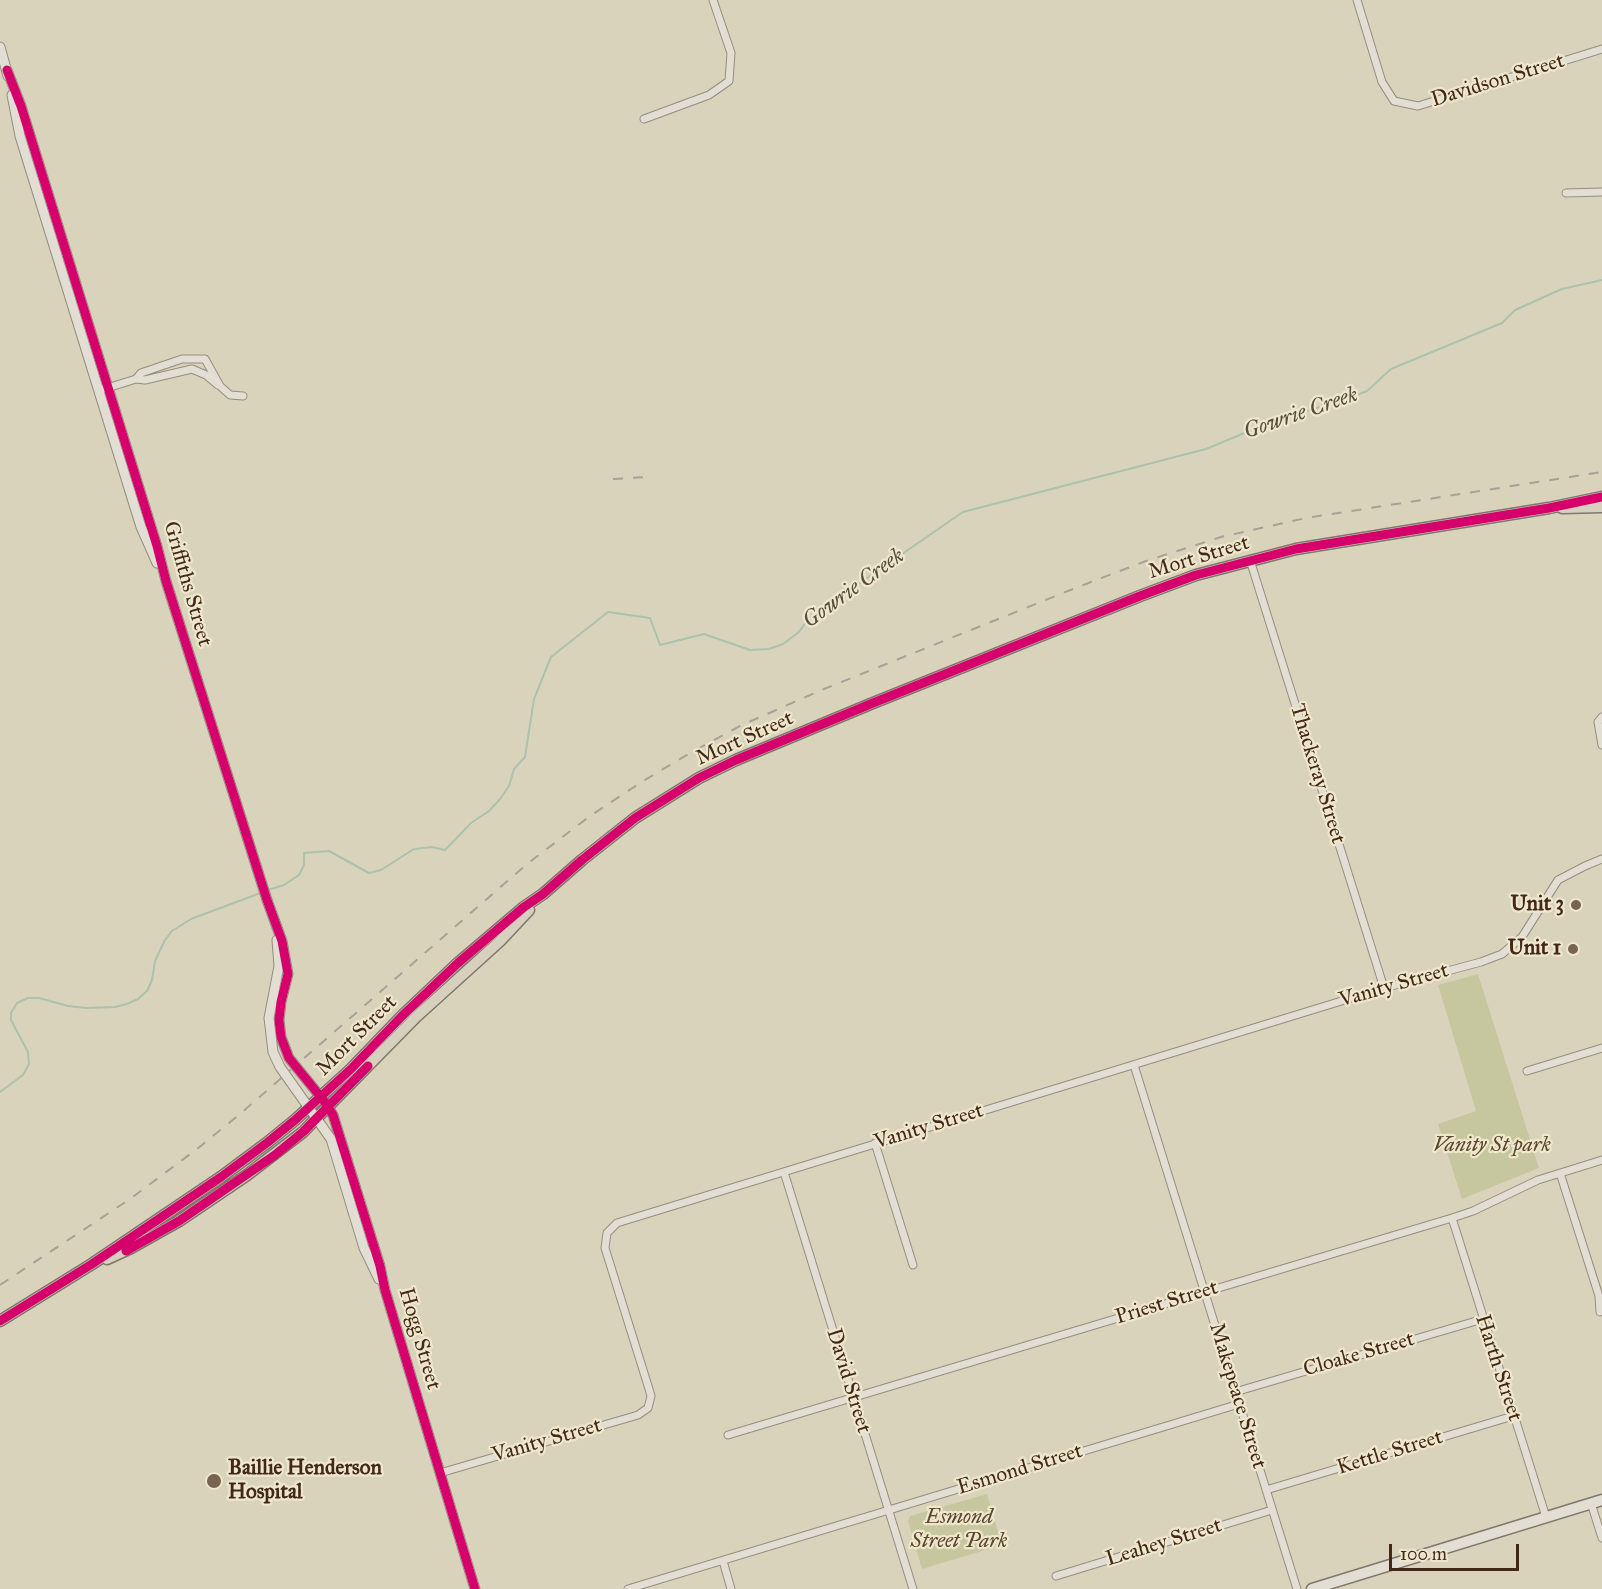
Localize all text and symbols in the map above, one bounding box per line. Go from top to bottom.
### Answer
street label: Davidson Street [1428,49,1568,113]
water label: Gowrie Creek [1240,382,1362,446]
street label: Griffiths Street [157,518,217,650]
street label: Mort Street [1146,531,1252,585]
water label: Gowrie Creek [798,543,910,635]
street label: Thackeray Street [1284,701,1350,847]
street label: Mort Street [692,706,798,772]
place label: Unit 3 [1511,892,1564,918]
marker: Unit 3 [1569,898,1583,912]
place label: Unit 1 [1508,936,1561,962]
marker: Unit 1 [1566,942,1580,956]
street label: Vanity Street [1336,958,1452,1014]
street label: Mort Street [311,990,403,1082]
street label: Vanity Street [871,1098,987,1156]
park label: Vanity St park [1433,1133,1551,1159]
street label: Priest Street [1113,1275,1221,1331]
street label: Hogg Street [392,1285,446,1393]
street label: Harth Street [1469,1311,1527,1425]
street label: Makepeace Street [1203,1320,1271,1472]
street label: David Street [820,1326,876,1436]
street label: Cloake Street [1300,1327,1418,1383]
street label: Vanity Street [489,1413,605,1469]
street label: Kettle Street [1334,1425,1446,1481]
street label: Esmond Street [954,1439,1086,1501]
place label: Baillie Henderson Hospital [228,1456,382,1506]
marker: Baillie Henderson Hospital [205,1472,223,1490]
park label: Esmond Street Park [911,1505,1007,1555]
street label: Leahey Street [1103,1513,1225,1573]
scale bar [1392,1532,1522,1570]
text: 100 m [1400,1543,1447,1565]

